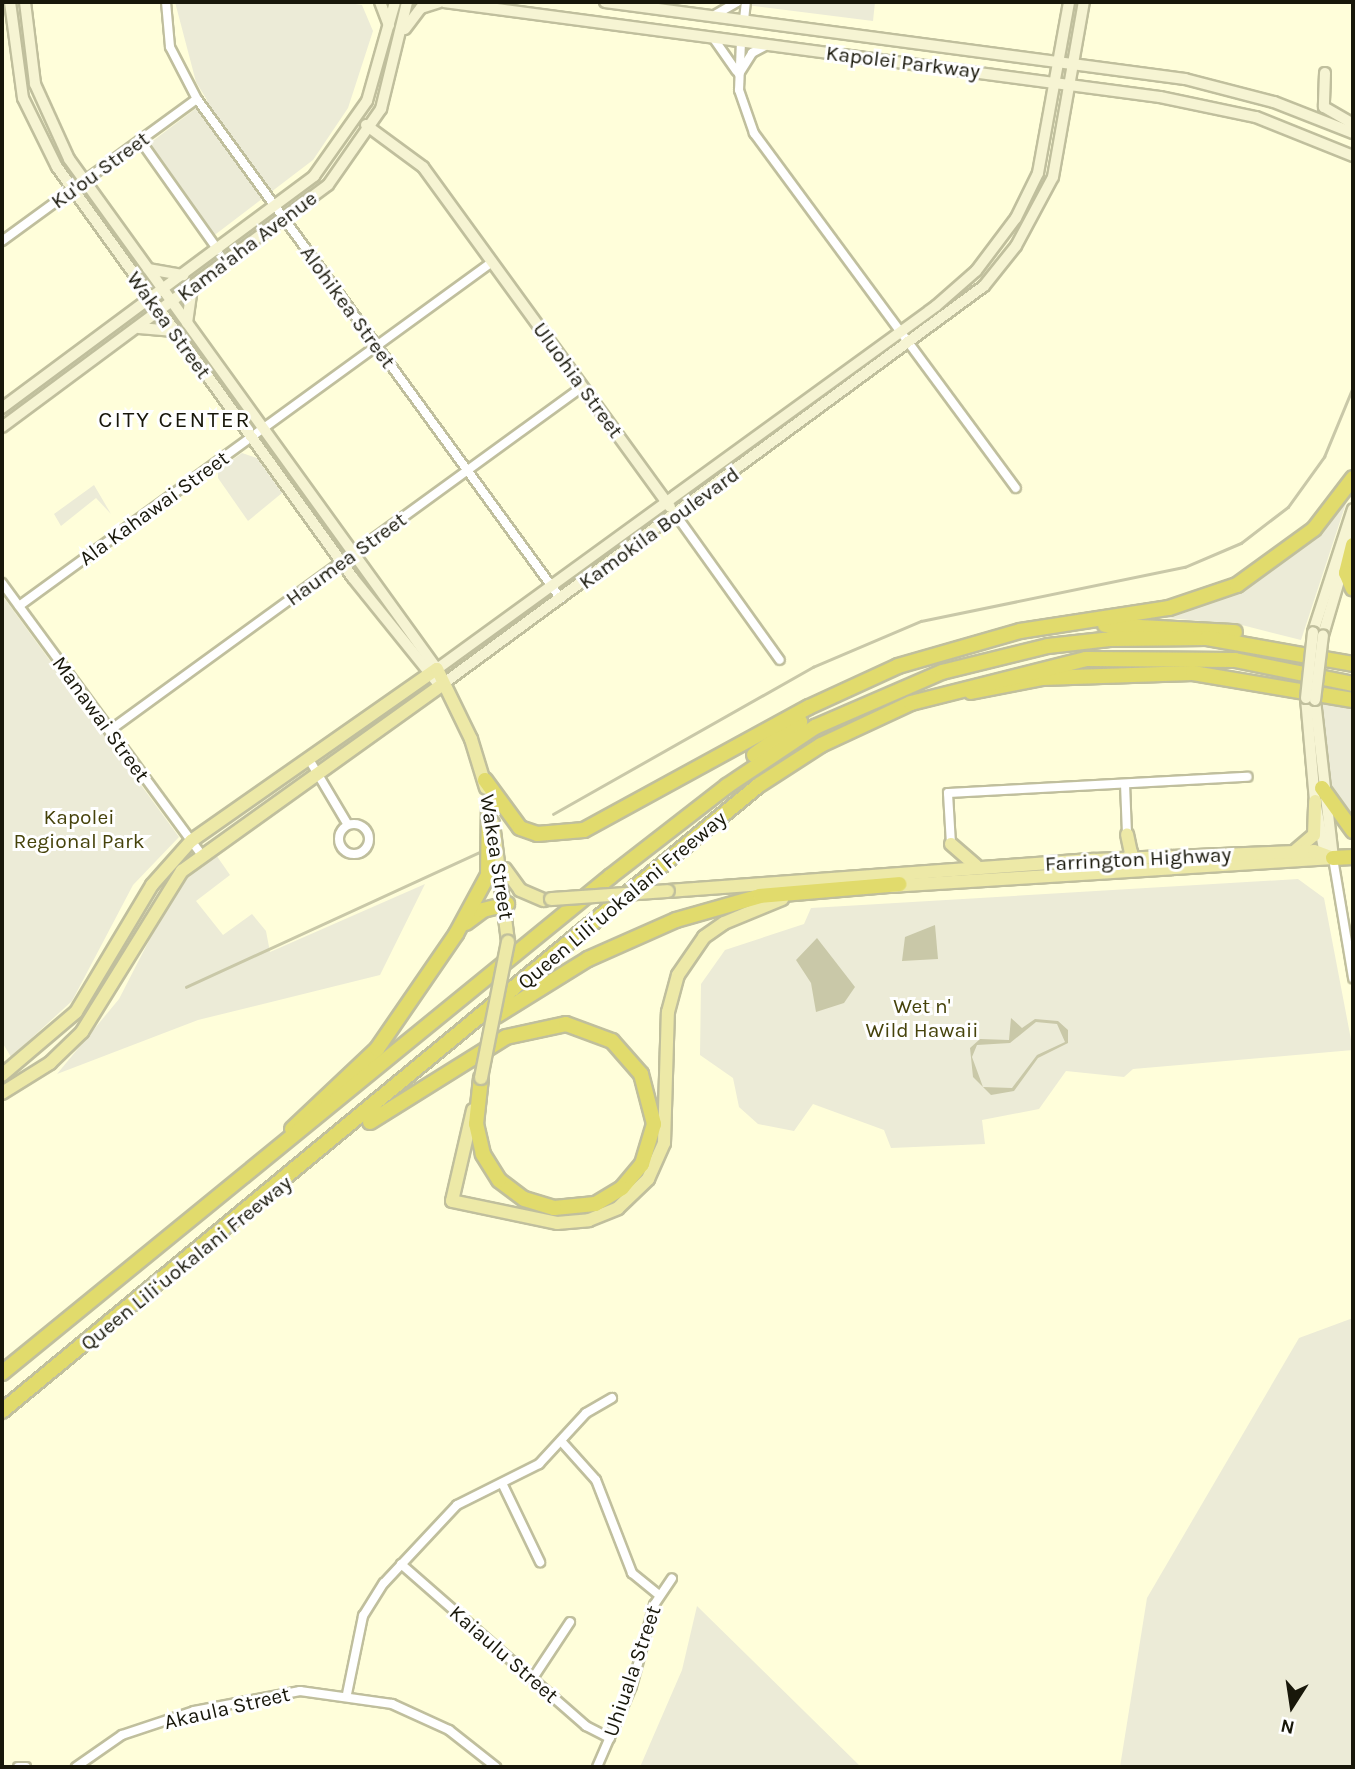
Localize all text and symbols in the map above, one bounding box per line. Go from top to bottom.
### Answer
street label: Kapolei Parkway [824,40,982,84]
street label: Ku'ou Street [46,126,154,214]
street label: Kama'aha Avenue [172,185,322,307]
street label: Alohikea Street [295,241,401,373]
street label: Wakea Street [122,266,216,384]
street label: Uluohia Street [528,317,628,443]
district label: CITY CENTER [100,406,250,434]
street label: Ala Kahawai Street [74,445,234,571]
street label: Kamokila Boulevard [574,461,744,595]
street label: Haumea Street [281,507,411,611]
street label: Manawai Street [47,651,155,787]
street label: Wakea Street [475,793,519,921]
park label: Kapolei Regional Park [14,804,144,854]
street label: Queen Liliʻuokalani Freeway [513,805,731,995]
street label: Farrington Highway [1044,842,1232,876]
park label: Wet n' Wild Hawaii [865,993,979,1043]
street label: Queen Liliʻuokalani Freeway [75,1170,297,1356]
street label: Kaiaulu Street [444,1600,564,1708]
street label: Uhiuala Street [598,1602,666,1740]
north arrow [1257,1671,1327,1741]
street label: Akaula Street [162,1681,292,1735]
text: N [1279,1714,1297,1739]

